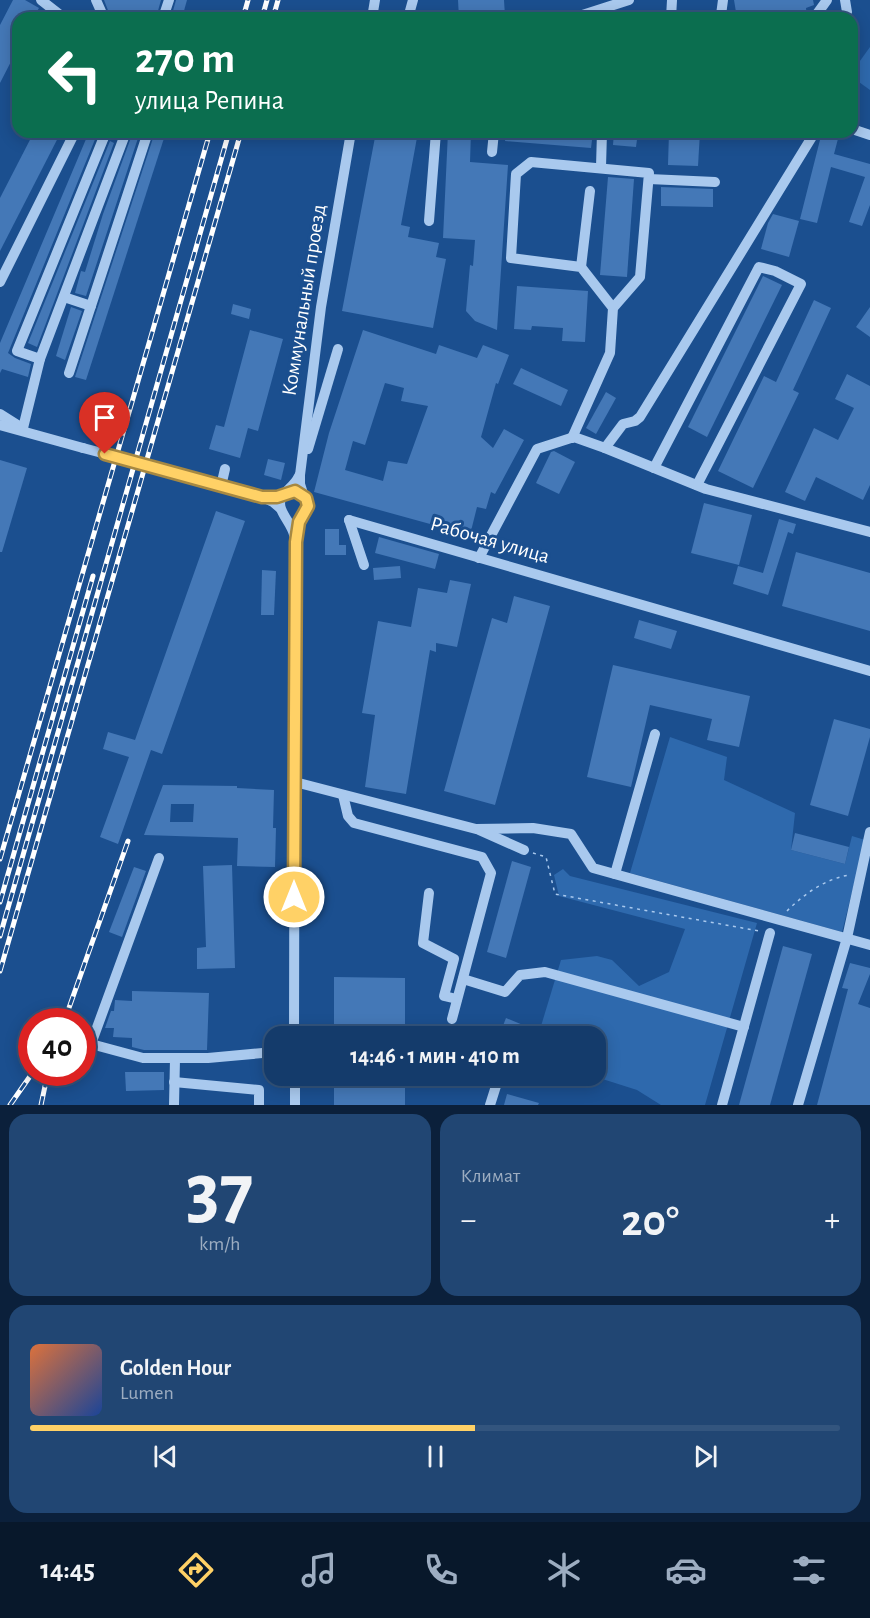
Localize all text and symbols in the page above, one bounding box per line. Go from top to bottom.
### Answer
icon: left [36,36,114,114]
text: 270 m [135,38,235,80]
text: улица Репина [135,87,284,114]
street label: Коммунальный проезд [278,203,330,397]
pin [79,392,130,454]
icon: arrive [88,401,121,434]
street label: Рабочая улица [428,513,552,567]
position arrow [262,865,326,929]
speed limit sign: 40 [18,1008,96,1086]
text: 14:46 · 1 мин · 410 m [350,1045,520,1067]
text: 37 [186,1154,253,1232]
text: Климат [461,1166,520,1186]
text: 20° [621,1199,679,1244]
text: − [461,1204,476,1237]
text: + [824,1204,840,1237]
text: km/h [199,1234,240,1254]
text: Golden Hour [120,1357,231,1379]
text: Lumen [120,1383,174,1403]
icon: previous [149,1440,182,1473]
icon: pause [419,1440,452,1473]
icon: next [689,1440,722,1473]
icon: directions [175,1549,217,1591]
icon: music [298,1549,340,1591]
icon: phone [420,1549,462,1591]
icon: climate [543,1549,585,1591]
icon: car [665,1549,707,1591]
icon: filters [788,1549,830,1591]
text: 14:45 [40,1556,95,1583]

